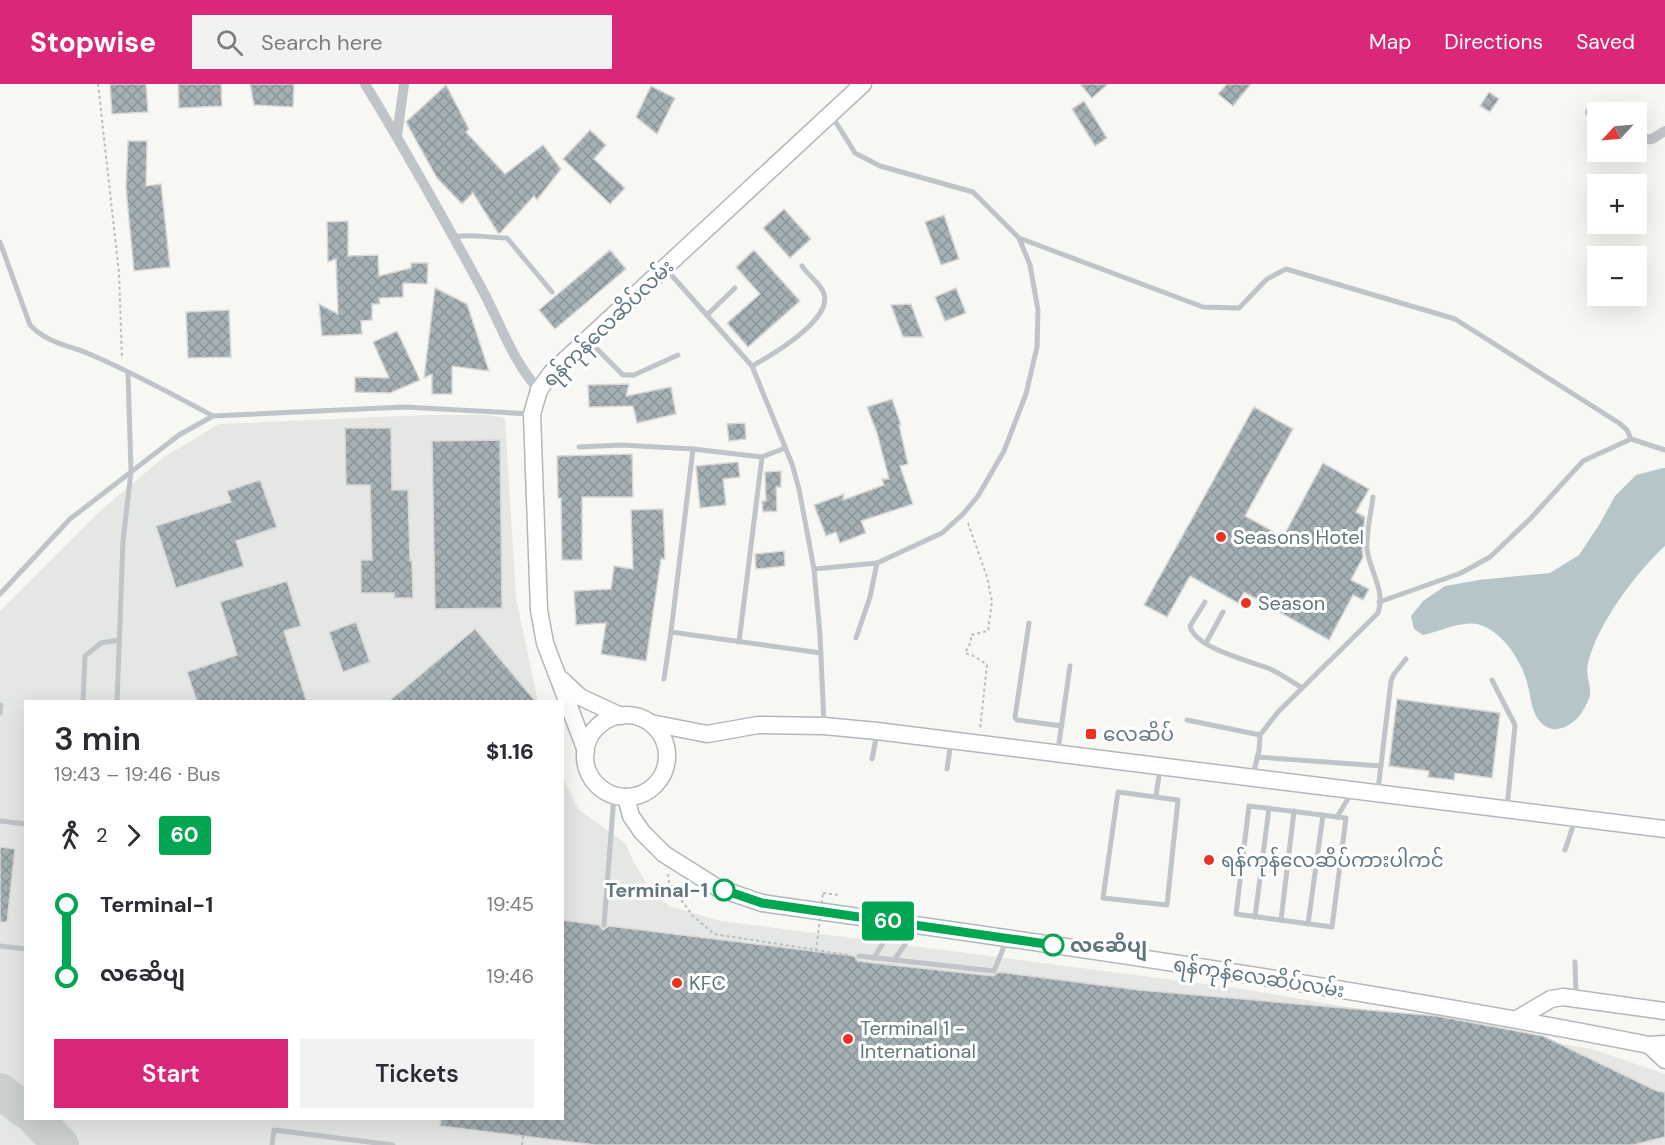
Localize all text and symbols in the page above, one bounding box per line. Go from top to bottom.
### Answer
search box [192,15,612,69]
text: Stopwise [30,24,156,61]
icon: search [213,26,246,59]
text: Search here [261,28,382,57]
text: Map [1369,28,1411,56]
text: Directions [1444,28,1543,56]
text: Saved [1576,28,1635,56]
north arrow [1587,102,1647,162]
map controls [1587,102,1647,306]
button: + [1587,174,1647,234]
button: − [1587,246,1647,306]
street label: ရန်ကုန်လေဆိပ်လမ်း [536,253,682,395]
place label: Seasons Hotel [1233,524,1364,550]
marker: Seasons Hotel [1214,530,1228,544]
place label: Season [1258,590,1325,616]
marker: Season [1239,596,1253,610]
text: 3 min [54,717,141,760]
place label: လေဆိပ် [1103,720,1174,747]
marker: လေဆိပ် [1084,727,1098,741]
text: $1.16 [486,737,534,766]
text: 19:43 – 19:46 · Bus [54,761,221,787]
icon: walk [54,819,87,852]
icon: forward [117,819,150,852]
text: 60 [171,821,199,849]
text: 2 [96,822,108,848]
place label: ရန်ကုန်လေဆိပ်ကားပါကင် [1221,846,1444,877]
marker: ရန်ကုန်လေဆိပ်ကားပါကင် [1202,853,1216,867]
place label: Terminal-1 [605,877,708,903]
marker: Terminal-1 [713,879,735,901]
text: Terminal-1 [100,890,213,919]
text: 19:45 [487,891,534,917]
line badge: 60 [861,902,915,940]
text: 60 [874,907,902,935]
place label: လဆေိပျ [1070,932,1147,962]
marker: လဆေိပျ [1042,934,1064,956]
street label: ရန်ကုန်လေဆိပ်လမ်း [1171,950,1347,1007]
text: လဆေိပျ [100,959,185,988]
text: 19:46 [486,963,534,989]
place label: KFC [689,970,726,996]
marker: KFC [670,976,684,990]
place label: Terminal 1 - International [860,1015,976,1064]
marker: Terminal 1 - International [841,1032,855,1046]
button: Start [54,1039,288,1108]
button: Tickets [300,1039,534,1108]

